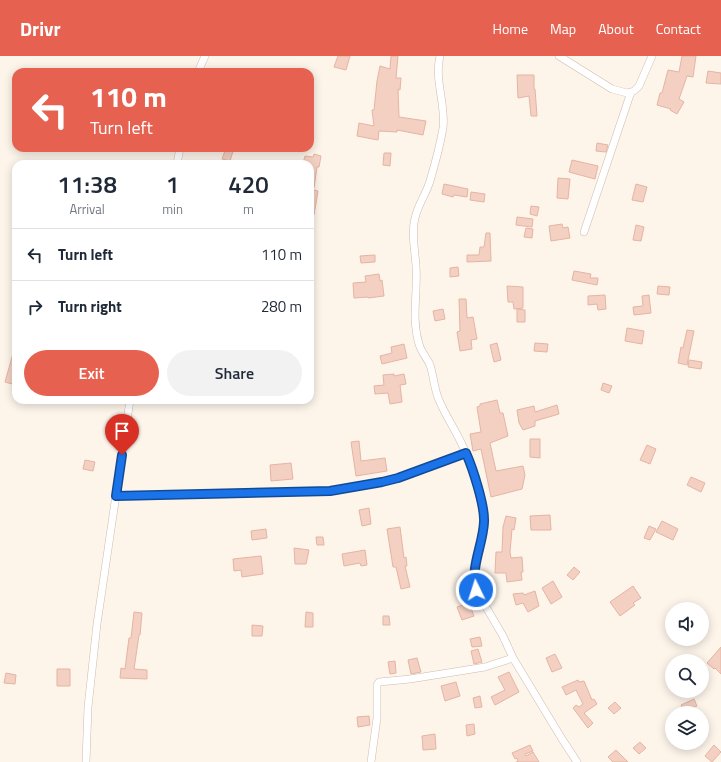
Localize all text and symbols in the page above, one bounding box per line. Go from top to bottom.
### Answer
text: Drivr [20,14,61,43]
text: Home [493,18,528,39]
text: Map [550,18,576,39]
text: About [598,18,634,39]
text: Contact [656,18,701,39]
text: 110 m [90,75,167,118]
icon: left [24,84,76,136]
text: Turn left [90,114,153,141]
text: 11:38 [57,166,117,202]
text: 1 [166,166,179,202]
text: 420 [228,166,269,202]
text: Arrival [69,199,105,219]
text: min [162,199,183,219]
text: m [243,199,254,219]
text: Turn left [58,243,113,266]
text: 110 m [261,243,302,266]
icon: left [24,244,46,266]
text: Turn right [58,295,122,318]
text: 280 m [261,295,302,318]
icon: right [24,296,46,318]
button: Exit [24,350,159,396]
button: Share [167,350,302,396]
pin [105,414,139,455]
icon: arrive [111,420,133,442]
position arrow [455,569,497,611]
map controls [665,602,709,750]
button: sound [665,602,709,646]
button: search [665,654,709,698]
button: layers [665,706,709,750]

